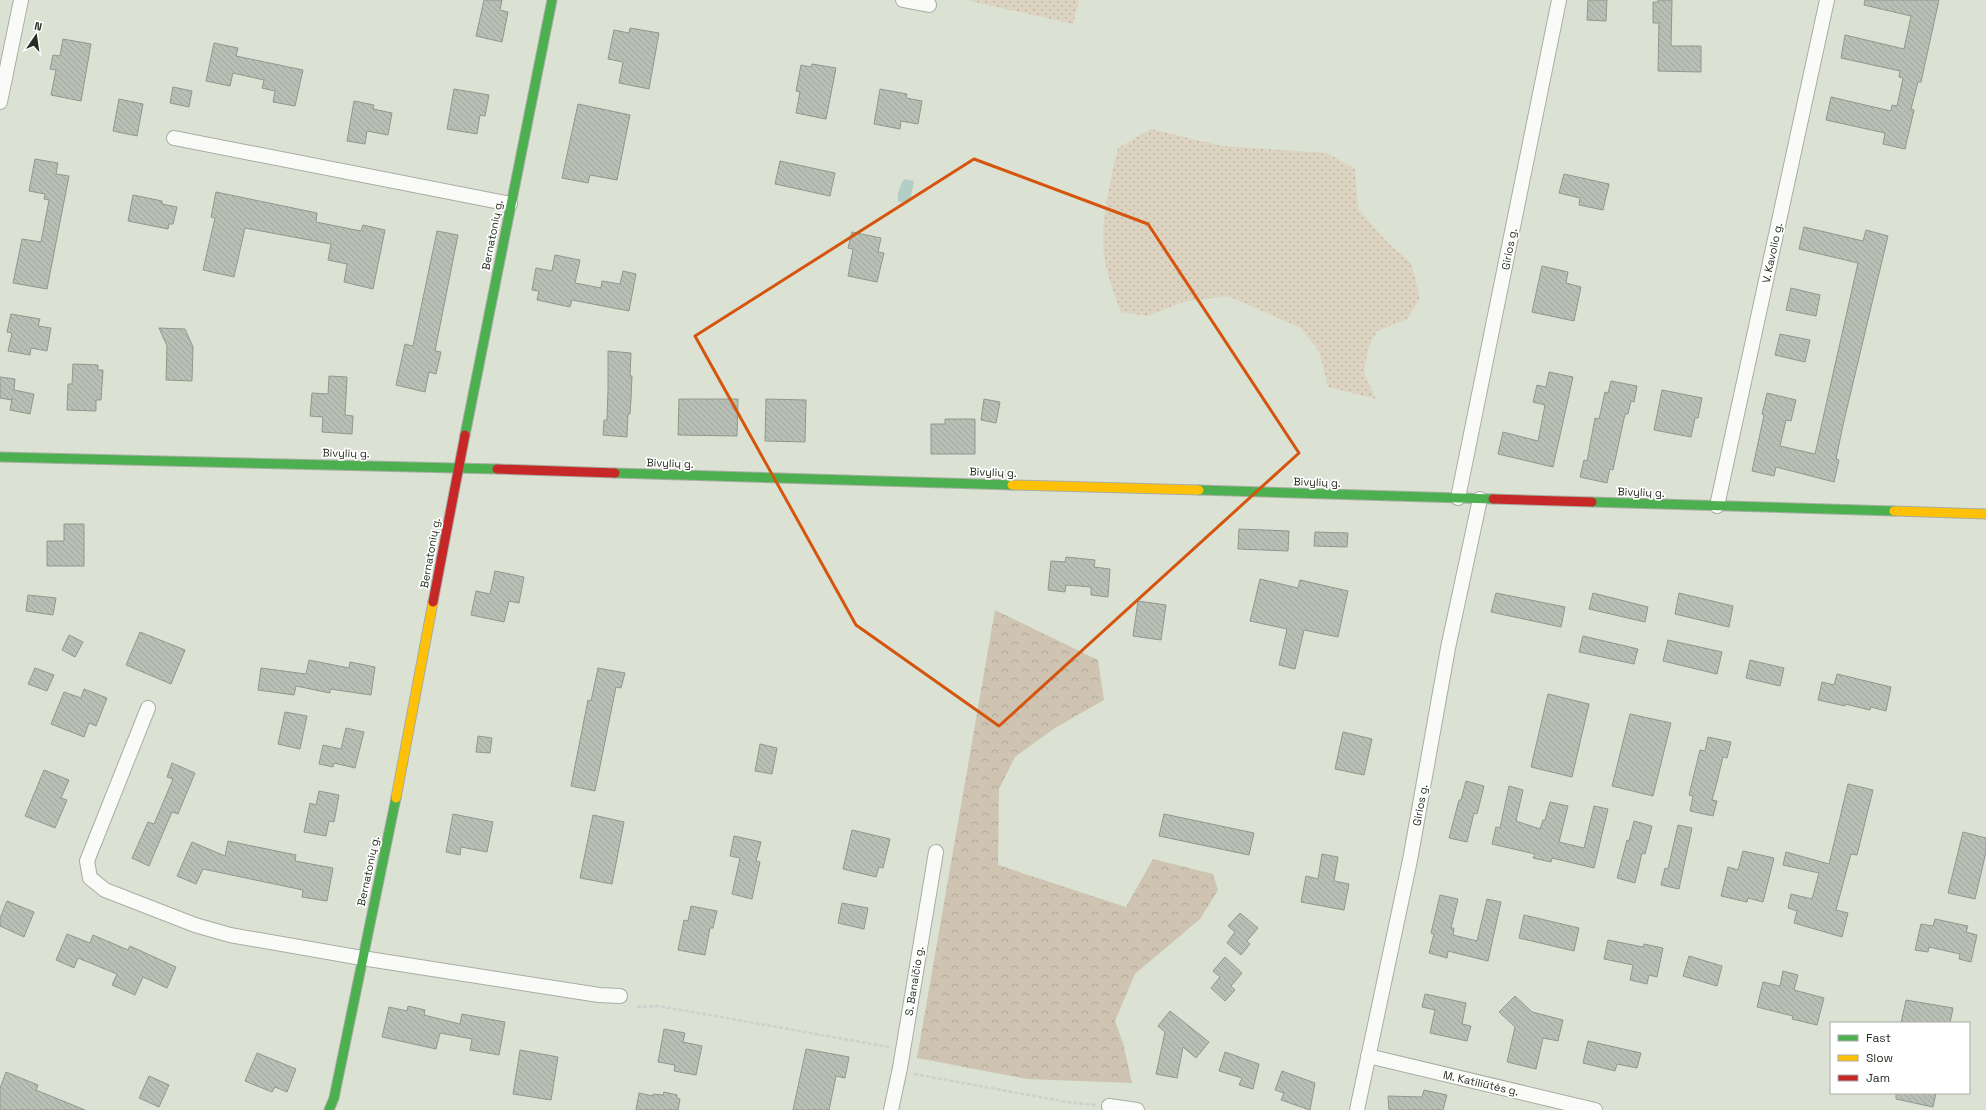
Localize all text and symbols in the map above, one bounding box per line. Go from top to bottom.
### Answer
north arrow [16,16,56,56]
text: N [33,19,43,34]
street label: Bernatonių g. [478,199,506,271]
street label: V. Kavolio g. [1759,221,1785,284]
street label: Girios g. [1498,227,1520,271]
street label: Bivylių g. [322,446,370,460]
street label: Bivylių g. [646,455,694,471]
street label: Bivylių g. [969,464,1017,480]
street label: Bivylių g. [1293,474,1341,490]
street label: Bivylių g. [1617,484,1665,500]
street label: Bernatonių g. [417,517,443,589]
street label: Girios g. [1409,783,1431,827]
street label: Bernatonių g. [354,835,382,907]
street label: S. Banaičio g. [902,945,926,1017]
legend [1830,1022,1970,1094]
text: Fast [1866,1030,1891,1046]
text: Slow [1866,1050,1893,1066]
street label: M. Katiliūtės g. [1442,1067,1520,1099]
text: Jam [1866,1070,1890,1086]

